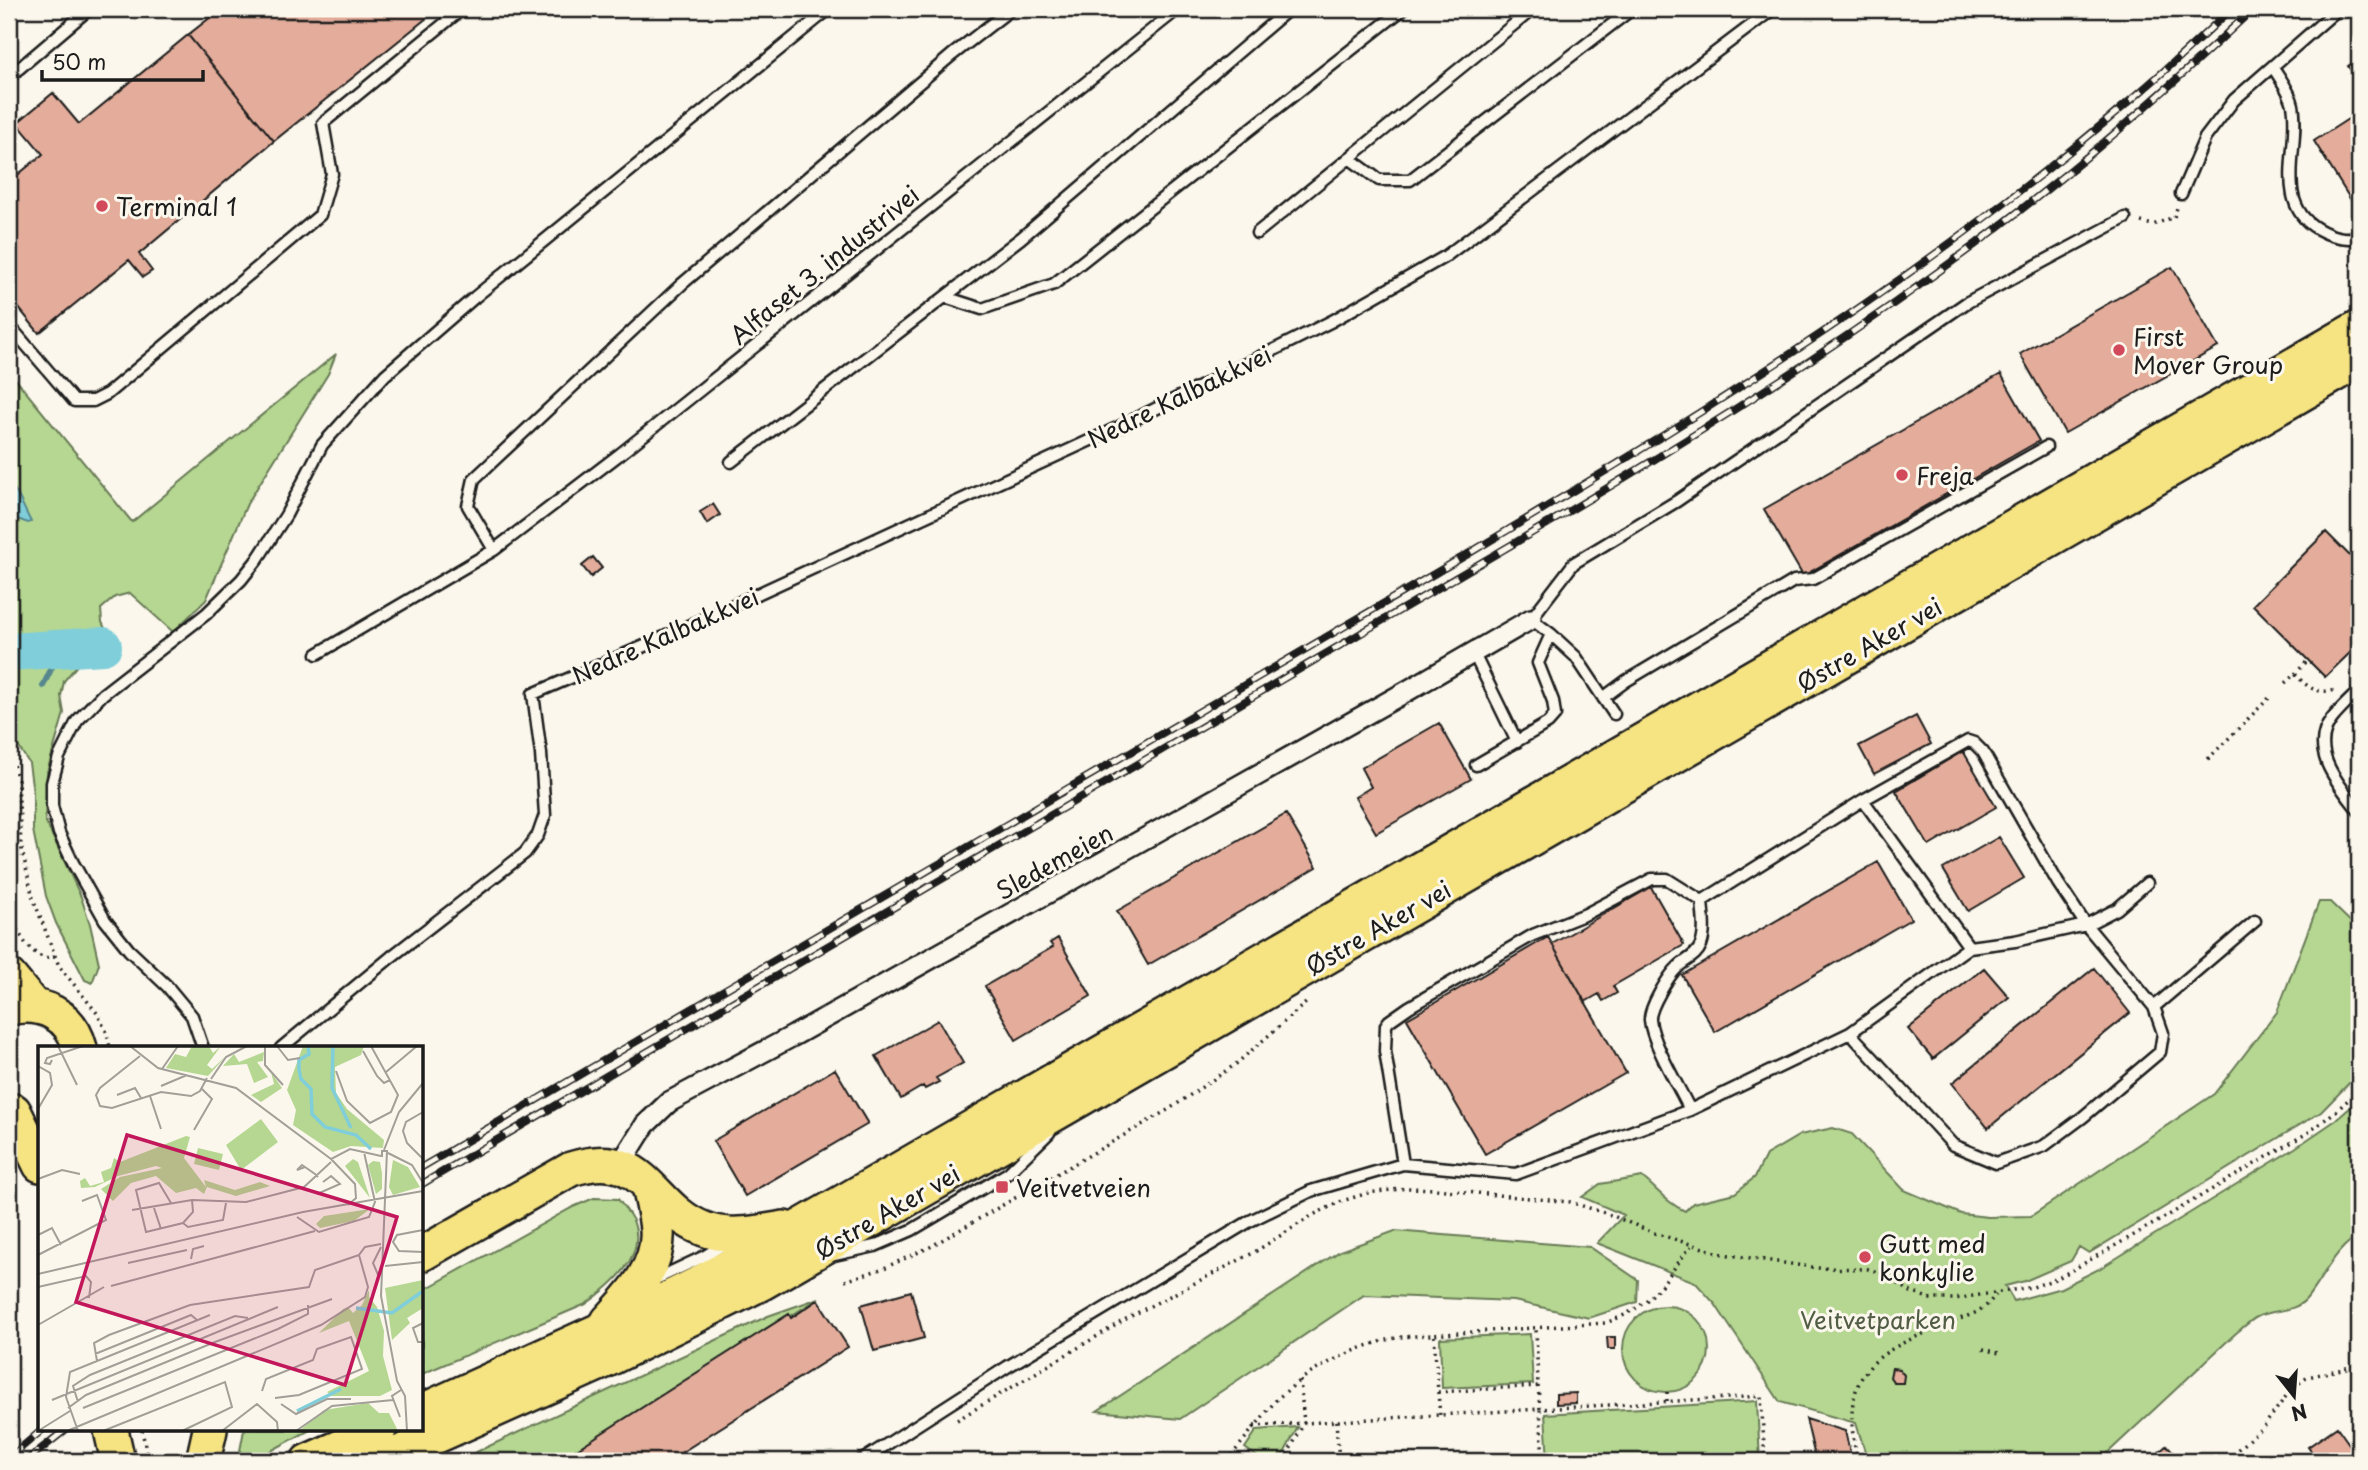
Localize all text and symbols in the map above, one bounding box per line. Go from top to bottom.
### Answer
scale bar [42,38,203,82]
text: 50 m [52,45,106,77]
street label: Alfaset 3. industrivei [721,176,927,352]
place label: Terminal 1 [116,188,237,224]
marker: Terminal 1 [94,198,110,214]
place label: First Mover Group [2133,318,2283,382]
street label: Nedre Kalbakkvei [1081,336,1277,456]
marker: First Mover Group [2111,342,2127,358]
place label: Freja [1916,457,1974,493]
marker: Freja [1894,467,1910,483]
street label: Nedre Kalbakkvei [566,578,764,692]
street label: Østre Aker vei [1790,588,1948,700]
street label: Sledemeien [989,814,1119,908]
street label: Østre Aker vei [1299,871,1457,983]
inset map [38,1046,424,1432]
street label: Østre Aker vei [808,1155,966,1267]
place label: Veitvetveien [1016,1169,1151,1205]
marker: Veitvetveien [994,1179,1010,1195]
place label: Gutt med konkylie [1879,1225,1986,1289]
marker: Gutt med konkylie [1857,1249,1873,1265]
park label: Veitvetparken [1800,1301,1956,1337]
north arrow [2260,1362,2330,1432]
text: N [2288,1398,2311,1429]

